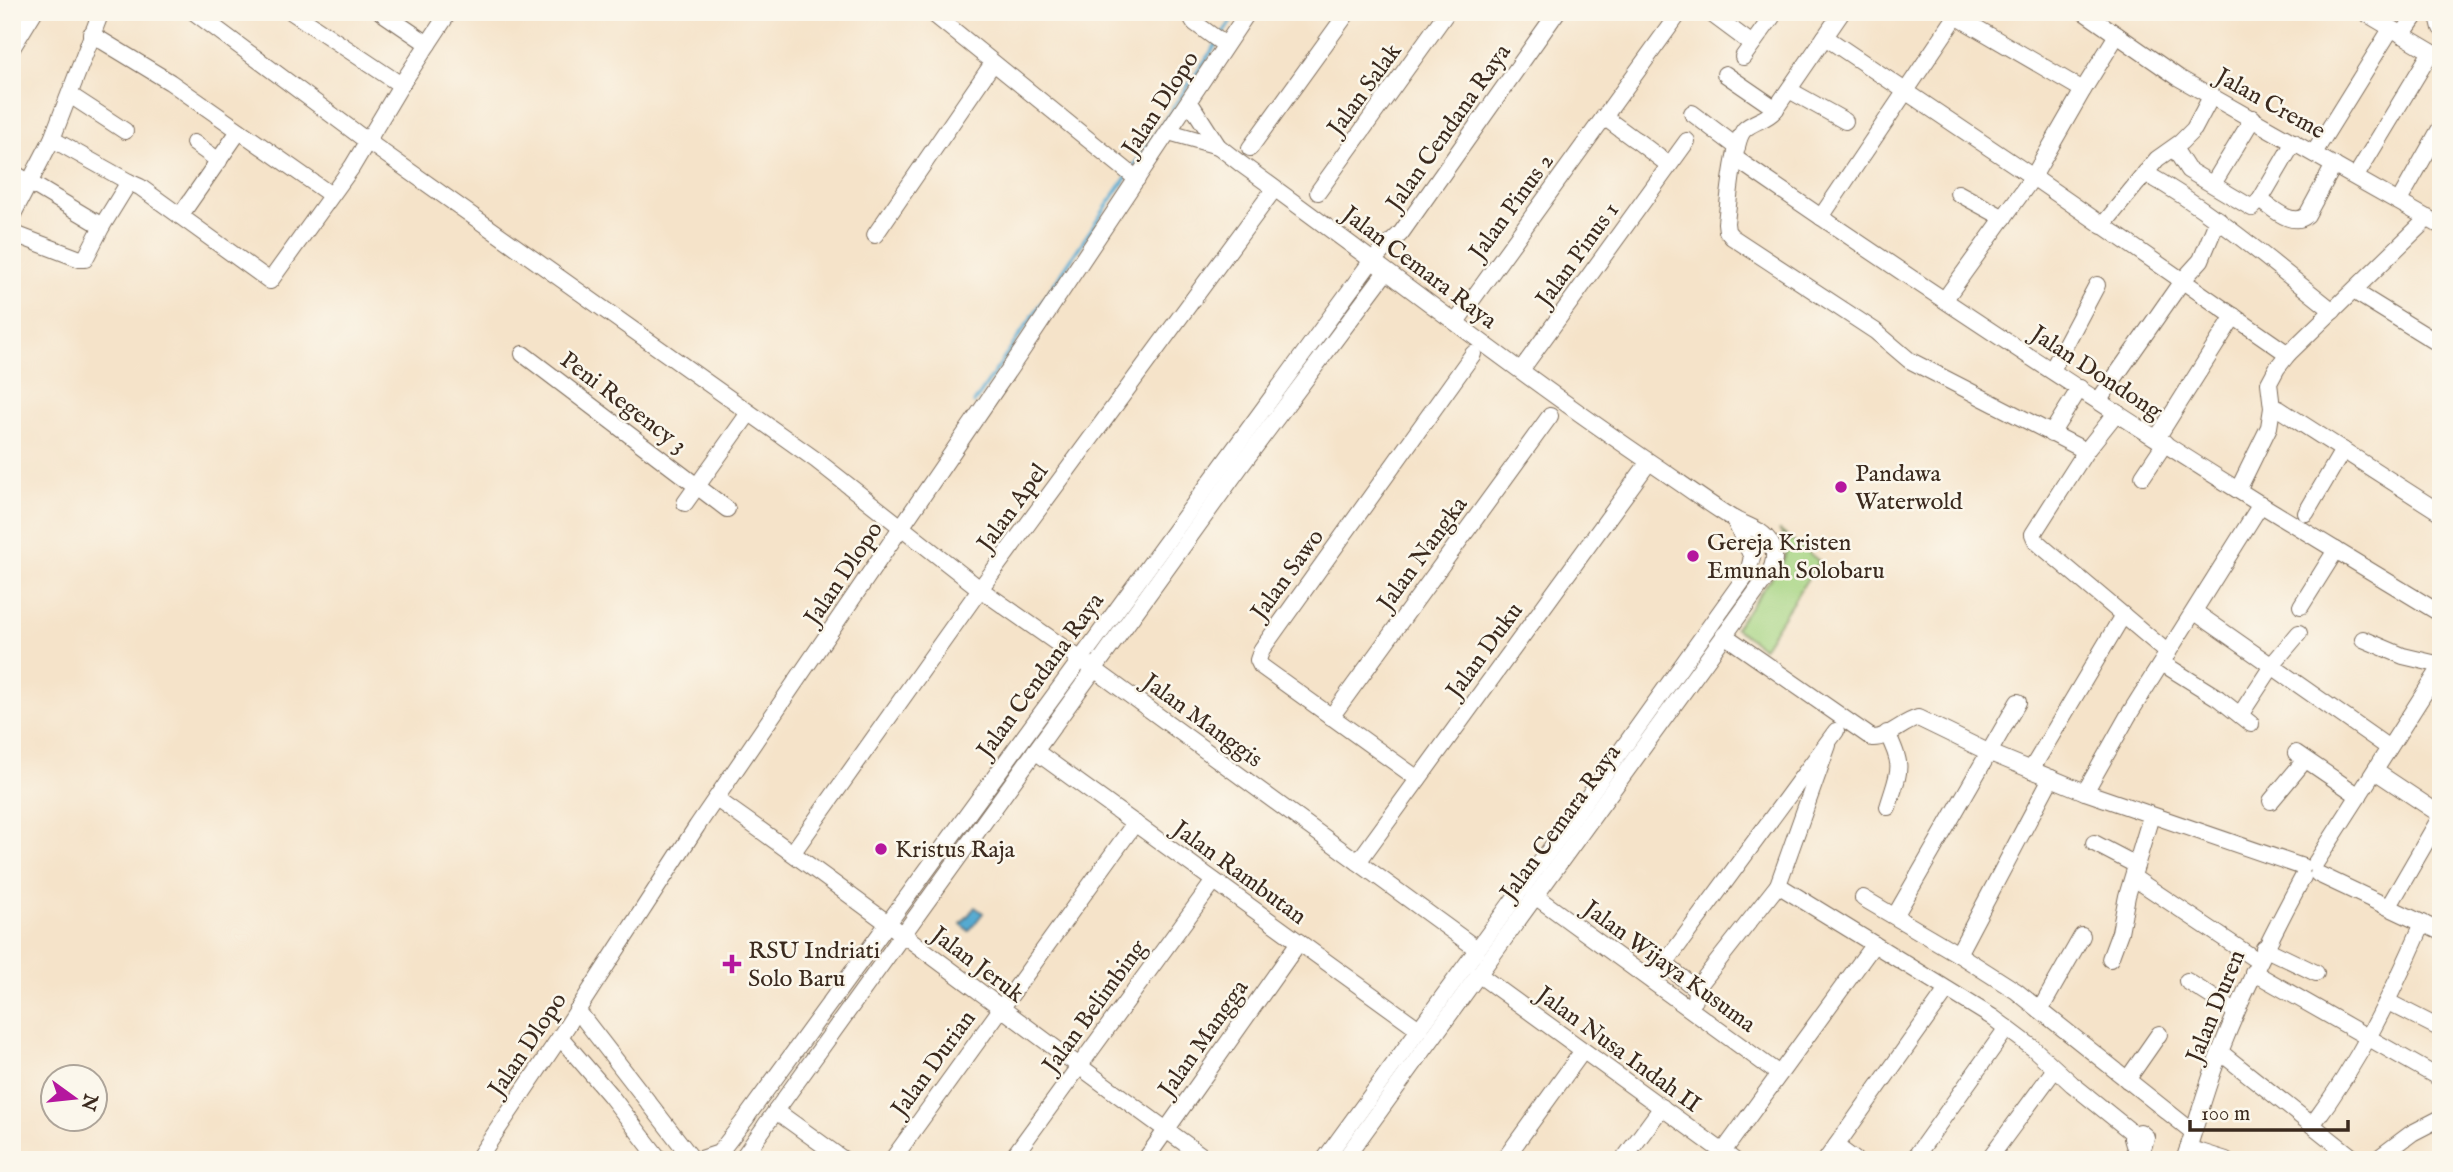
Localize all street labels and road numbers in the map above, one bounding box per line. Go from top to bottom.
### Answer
street label: Jalan Salak [1319,37,1409,145]
street label: Jalan Cendana Raya [1378,38,1519,220]
street label: Jalan Dlopo [1114,45,1207,165]
street label: Jalan Creme [2207,60,2331,147]
street label: Jalan Pinus 2 [1461,147,1561,269]
street label: Jalan Pinus 1 [1528,196,1627,316]
street label: Jalan Cemara Raya [1333,198,1503,337]
street label: Jalan Dondong [2022,318,2169,428]
street label: Peni Regency 3 [553,345,693,461]
street label: Jalan Apel [969,457,1056,560]
street label: Jalan Nangka [1370,490,1475,620]
street label: Jalan Dlopo [796,516,890,634]
street label: Jalan Sawo [1243,523,1332,629]
street label: Jalan Cendana Raya [969,586,1112,767]
street label: Jalan Duku [1438,597,1531,708]
street label: Jalan Manggis [1133,665,1268,775]
street label: Jalan Cemara Raya [1492,738,1629,910]
street label: Jalan Rambutan [1164,812,1312,932]
street label: Jalan Wijaya Kusuma [1574,892,1762,1041]
street label: Jalan Jeruk [922,918,1030,1010]
street label: Jalan Belimbing [1035,933,1155,1082]
street label: Jalan Duren [2179,945,2253,1070]
street label: Jalan Mangga [1151,973,1256,1106]
street label: Jalan Nusa Indah II [1527,978,1707,1120]
street label: Jalan Dlopo [480,987,574,1105]
street label: Jalan Durian [883,1004,983,1126]

